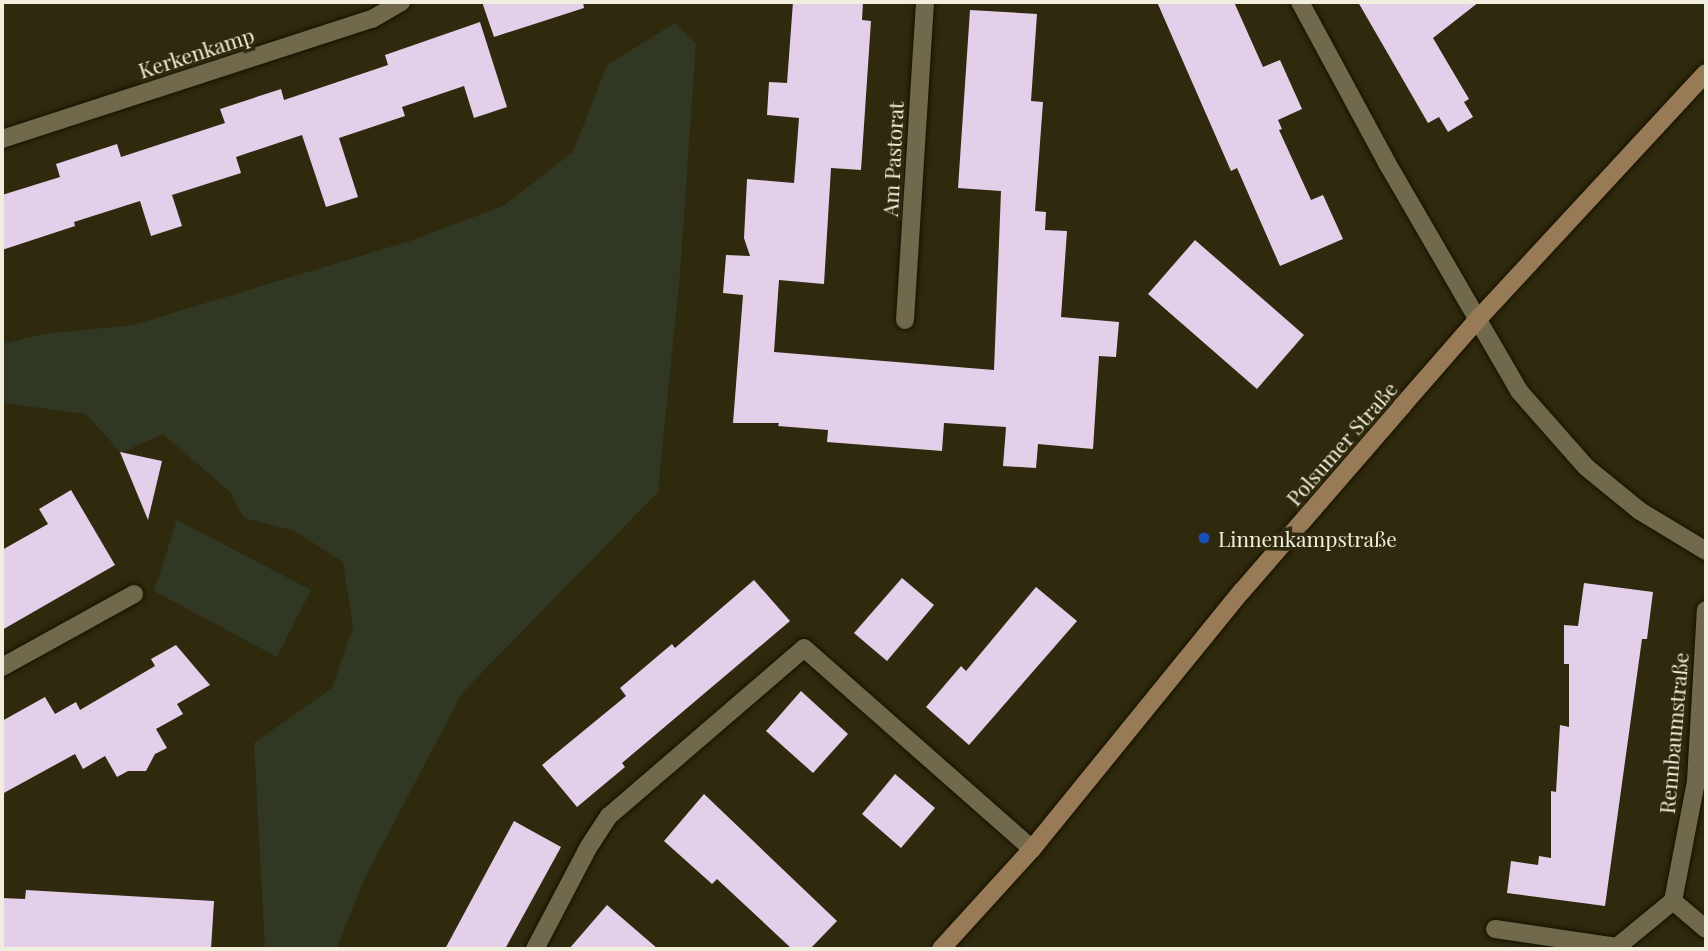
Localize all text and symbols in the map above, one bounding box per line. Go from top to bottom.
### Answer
street label: Kerkenkamp [135,21,257,83]
street label: Am Pastorat [876,101,908,217]
street label: Polsumer Straße [1280,376,1402,510]
place label: Linnenkampstraße [1218,525,1397,551]
marker: Linnenkampstraße [1196,530,1212,546]
street label: Rennbaumstraße [1653,651,1693,815]

